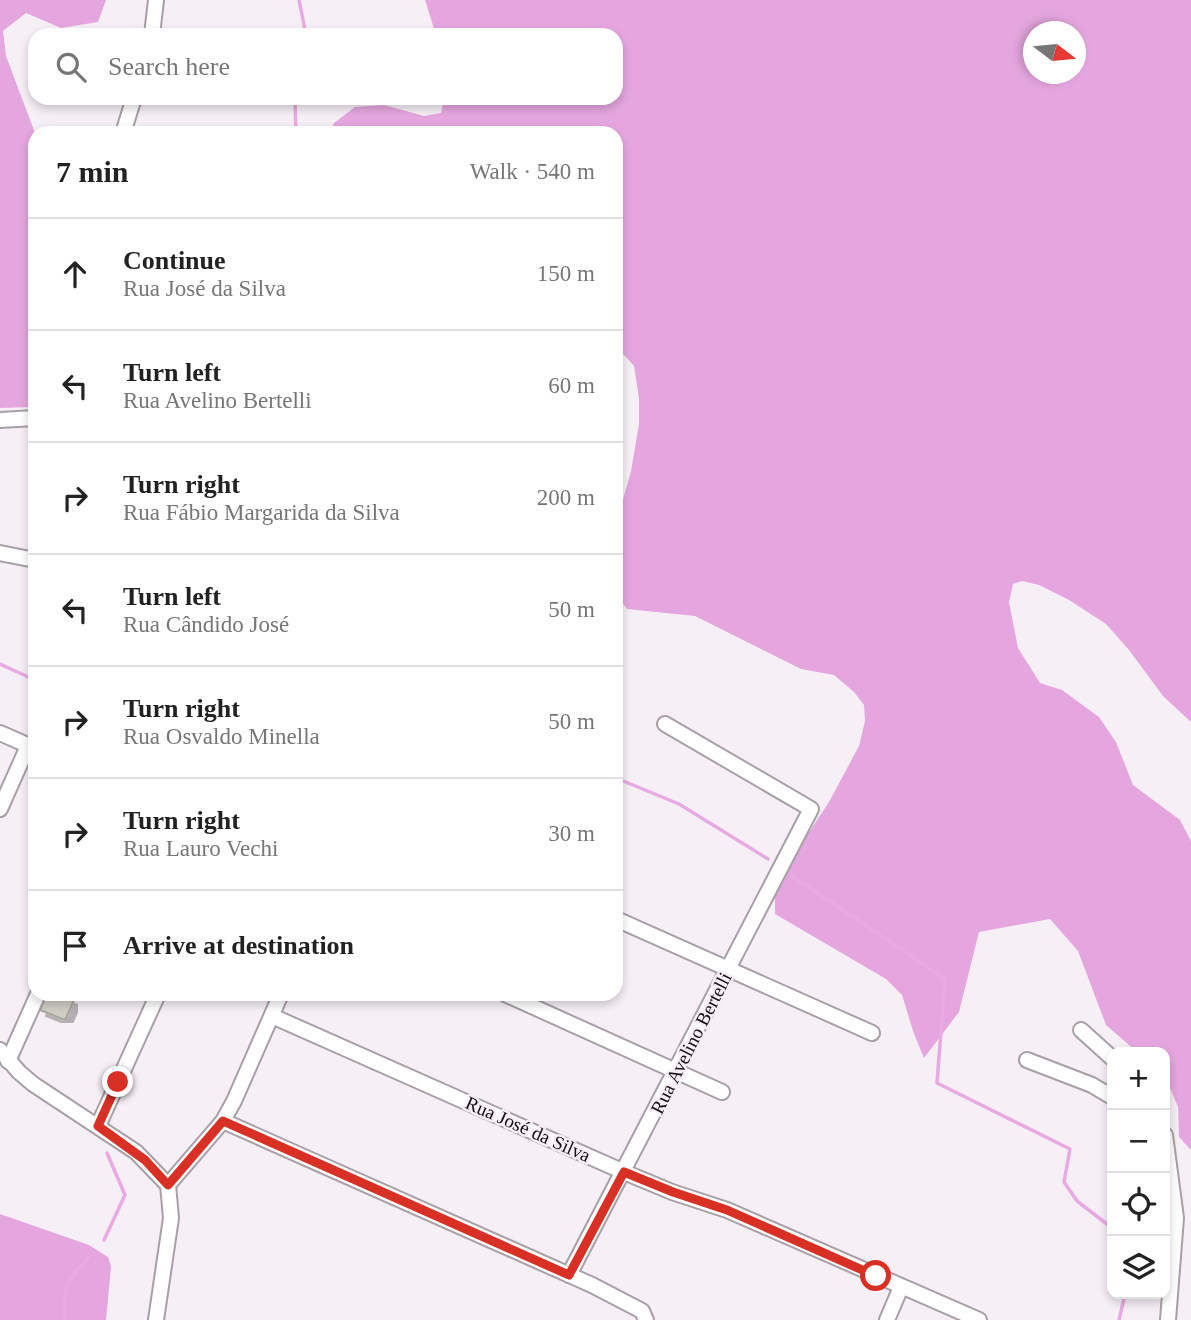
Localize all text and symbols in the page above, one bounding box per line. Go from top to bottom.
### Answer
north arrow [1023,21,1086,84]
search box [28,28,623,105]
icon: search [52,48,90,86]
text: Search here [108,52,230,81]
text: 7 min [56,155,129,188]
text: Walk · 540 m [470,159,595,184]
text: Continue [123,246,226,275]
icon: ahead [56,255,94,293]
text: 150 m [537,261,595,286]
text: Rua José da Silva [123,276,286,301]
text: Turn left [123,358,221,387]
icon: left [56,367,94,405]
text: 60 m [548,373,595,398]
text: Rua Avelino Bertelli [123,388,312,413]
text: Turn right [123,470,240,499]
icon: right [56,479,94,517]
text: 200 m [537,485,595,510]
text: Rua Fábio Margarida da Silva [123,500,400,525]
text: Turn left [123,582,221,611]
icon: left [56,591,94,629]
text: 50 m [548,597,595,622]
text: Rua Cândido José [123,612,289,637]
text: Turn right [123,694,240,723]
icon: right [56,703,94,741]
text: 50 m [548,709,595,734]
text: Rua Osvaldo Minella [123,724,320,749]
text: Turn right [123,806,240,835]
icon: right [56,815,94,853]
text: 30 m [548,821,595,846]
text: Rua Lauro Vechi [123,836,278,861]
icon: arrive [56,927,94,965]
text: Arrive at destination [123,931,354,960]
street label: Rua Avelino Bertelli [646,969,736,1117]
map controls [1107,1047,1170,1299]
button: + [1107,1047,1170,1110]
route end [102,1066,133,1097]
street label: Rua José da Silva [462,1092,594,1166]
button: − [1107,1110,1170,1173]
button: locate [1107,1173,1170,1236]
button: layers [1107,1236,1170,1299]
route start [860,1260,891,1291]

